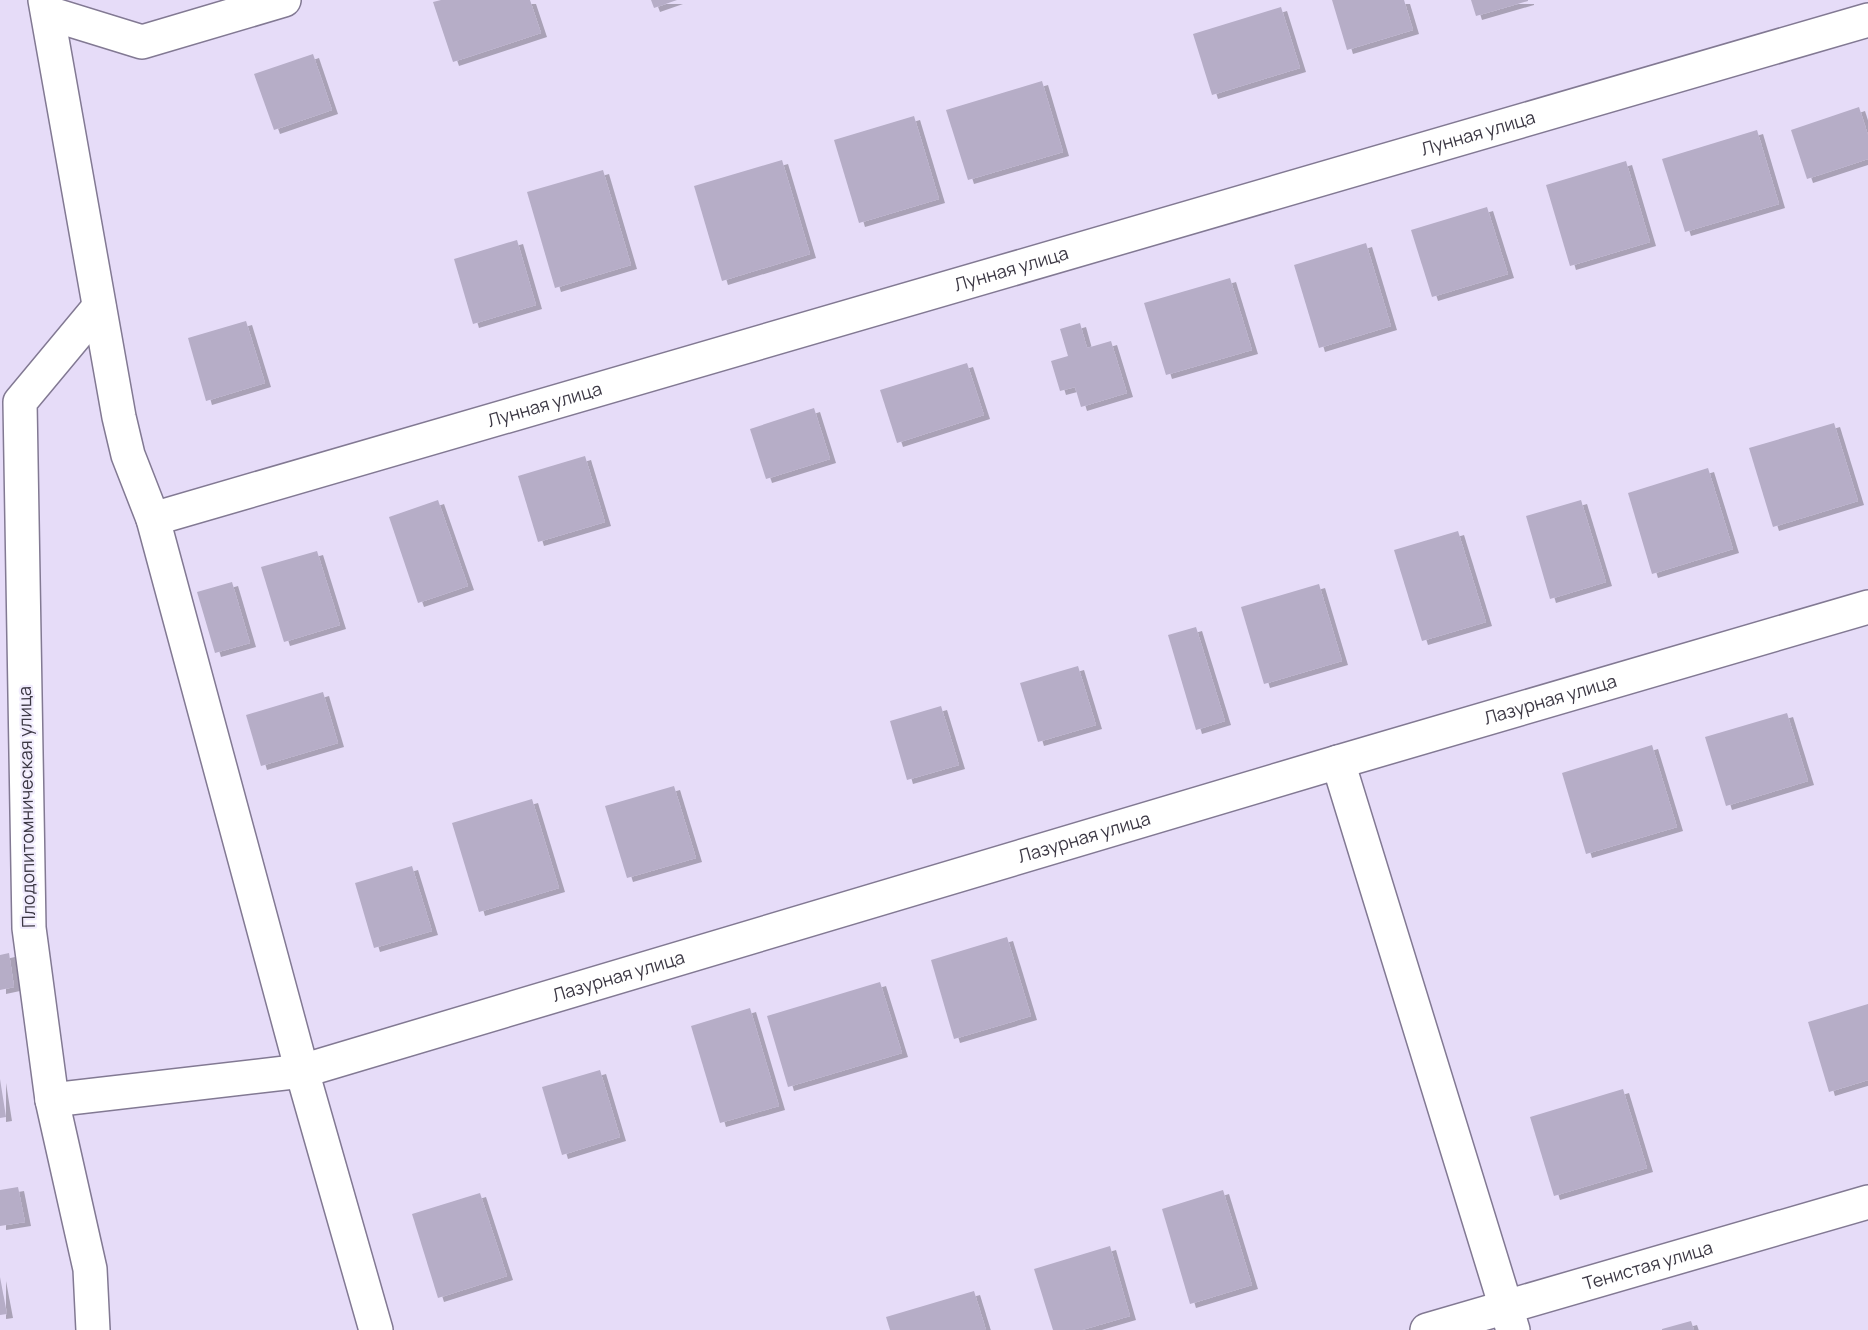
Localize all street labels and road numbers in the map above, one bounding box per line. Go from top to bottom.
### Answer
street label: Лунная улица [1418,105,1538,160]
street label: Лунная улица [951,240,1071,296]
street label: Лунная улица [485,376,604,432]
street label: Лазурная улица [1481,668,1619,730]
street label: Плодопитомническая улица [12,686,40,928]
street label: Лазурная улица [1015,806,1153,868]
street label: Лазурная улица [549,945,687,1007]
street label: Тенистая улица [1580,1235,1715,1295]

